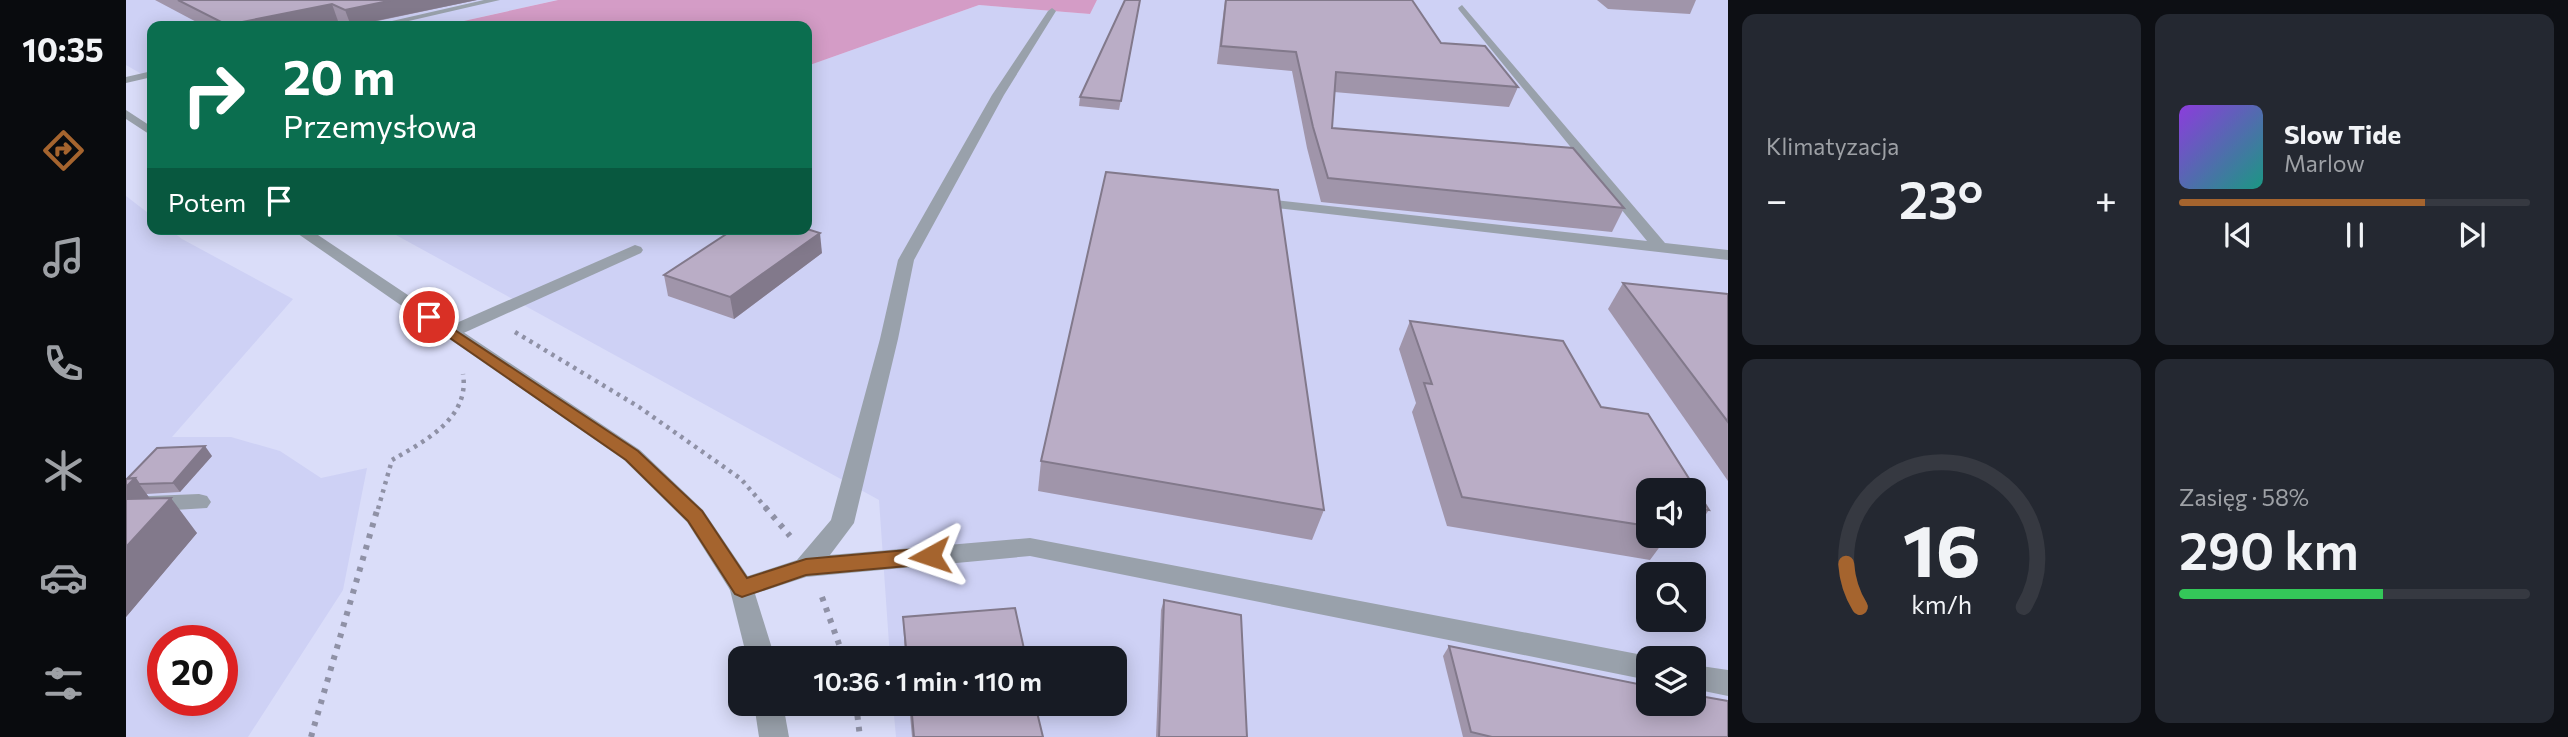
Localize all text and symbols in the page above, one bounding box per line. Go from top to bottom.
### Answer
text: 10:35 [22,29,104,69]
text: 20 m [283,45,395,105]
icon: right [168,49,259,140]
text: Przemysłowa [283,105,477,145]
text: Slow Tide [2284,118,2401,149]
icon: directions [39,126,88,175]
text: Klimatyzacja [1766,132,1899,160]
text: Marlow [2284,149,2365,177]
text: 23° [1899,166,1984,230]
text: − [1766,175,1788,222]
text: + [2095,175,2117,222]
icon: arrive [260,182,298,220]
text: Potem [168,186,246,217]
icon: previous [2219,216,2257,254]
icon: pause [2336,216,2374,254]
icon: next [2453,216,2491,254]
icon: music [39,233,88,282]
pin [399,287,459,347]
icon: arrive [410,298,448,336]
icon: phone [39,339,88,388]
icon: climate [39,446,88,495]
map controls [1636,478,1706,716]
button: sound [1636,478,1706,548]
text: Zasięg · 58% [2179,483,2309,511]
text: 16 [1903,503,1980,592]
text: 290 km [2179,517,2359,581]
position arrow [893,519,967,593]
icon: car [39,553,88,602]
button: search [1636,562,1706,632]
text: km/h [1911,589,1972,619]
speed limit sign: 20 [147,625,238,716]
button: layers [1636,646,1706,716]
icon: filters [39,659,88,708]
text: 10:36 · 1 min · 110 m [813,665,1042,696]

